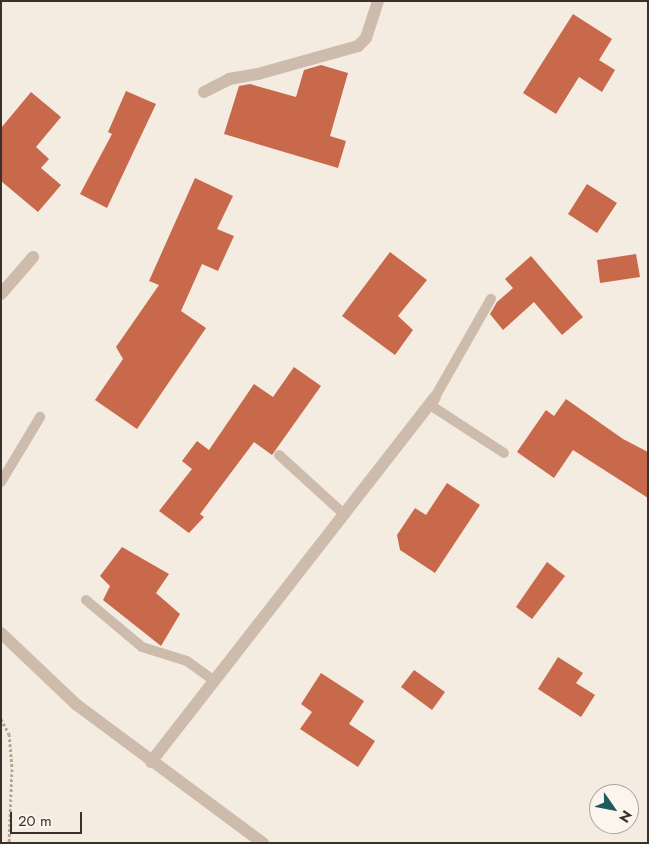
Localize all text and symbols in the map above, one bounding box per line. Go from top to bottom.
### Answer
north arrow [589,784,639,834]
scale bar [12,802,85,834]
text: N [614,807,637,827]
text: 20 m [18,810,52,832]

